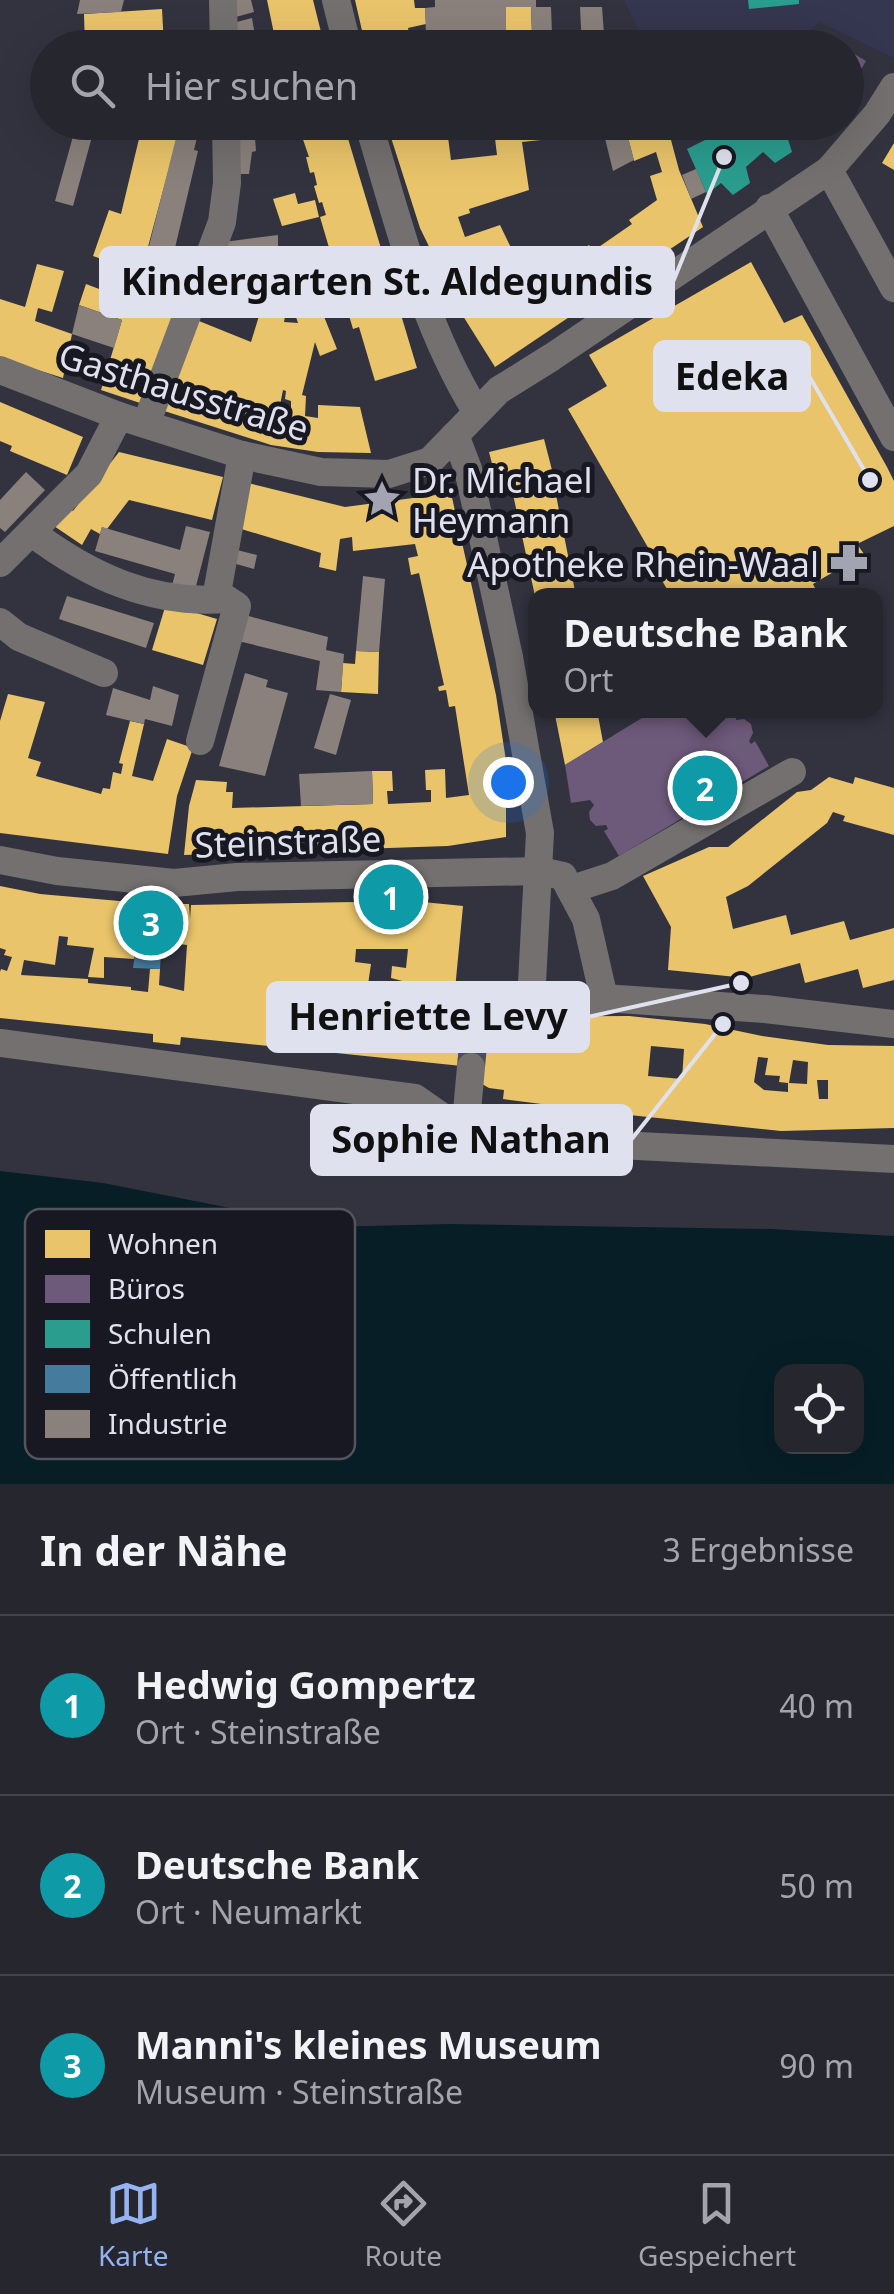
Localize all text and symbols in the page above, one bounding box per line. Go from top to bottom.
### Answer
search box [30,30,864,140]
icon: search [65,58,120,113]
text: Hier suchen [145,59,358,111]
callout: Kindergarten St. Aldegundis [101,248,673,316]
text: Kindergarten St. Aldegundis [121,254,653,306]
street label: Gasthausstraße [53,331,315,451]
callout: Edeka [655,342,809,410]
text: Edeka [675,349,789,401]
place label: Dr. Michael Heymann [412,456,593,543]
place icon: Dr. Michael Heymann [361,478,403,520]
place label: Apotheke Rhein-Waal [467,540,819,587]
pharmacy icon: Apotheke Rhein-Waal [828,542,870,584]
popup [528,588,883,718]
text: Deutsche Bank [564,606,847,658]
text: Ort [564,658,613,701]
pin: 2 [672,750,738,826]
your location [483,757,534,808]
street label: Steinstraße [194,814,382,868]
pin: 1 [358,860,424,934]
pin: 3 [118,886,184,960]
callout: Henriette Levy [268,983,588,1051]
text: Henriette Levy [288,989,568,1041]
callout: Sophie Nathan [312,1106,631,1174]
text: Sophie Nathan [331,1112,611,1164]
legend [25,1209,355,1459]
text: Wohnen [108,1224,218,1262]
text: Büros [108,1269,185,1307]
text: Schulen [108,1314,212,1352]
text: Öffentlich [108,1359,238,1397]
map controls [774,1364,864,1454]
button: locate [774,1364,864,1454]
text: Industrie [108,1404,227,1442]
text: In der Nähe [40,1521,288,1578]
text: 3 Ergebnisse [663,1528,854,1571]
text: Hedwig Gompertz [135,1658,476,1710]
text: 1 [63,1684,82,1727]
text: 40 m [779,1684,854,1727]
text: Ort · Steinstraße [135,1710,381,1753]
text: Deutsche Bank [135,1838,419,1890]
text: 2 [63,1864,82,1907]
text: 50 m [779,1864,854,1907]
text: Ort · Neumarkt [135,1890,362,1933]
text: Manni's kleines Museum [135,2018,602,2070]
text: 3 [63,2044,82,2087]
text: 90 m [779,2044,854,2087]
text: Museum · Steinstraße [135,2070,463,2113]
tab: Karte [98,2176,168,2274]
tab: Route [364,2176,442,2274]
tab: Gespeichert [638,2176,796,2274]

